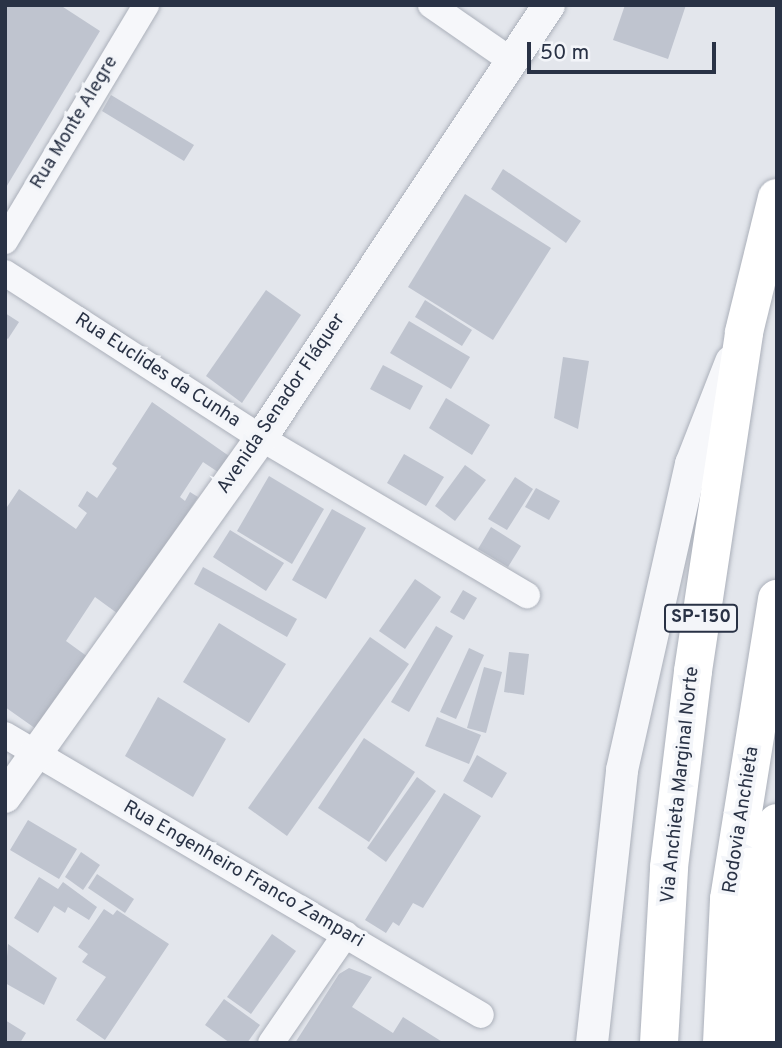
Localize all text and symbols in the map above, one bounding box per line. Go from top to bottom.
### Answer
scale bar [530,28,719,72]
text: 50 m [540,40,589,67]
street label: Rua Monte Alegre [26,52,124,194]
street label: Rua Euclides da Cunha [70,309,244,433]
street label: Avenida Senador Fláquer [213,309,351,499]
road number: SP-150 [662,604,740,632]
street label: Via Anchieta Marginal Norte [657,665,705,905]
street label: Rodovia Anchieta [719,745,765,895]
street label: Rua Engenheiro Franco Zampari [119,797,367,953]

